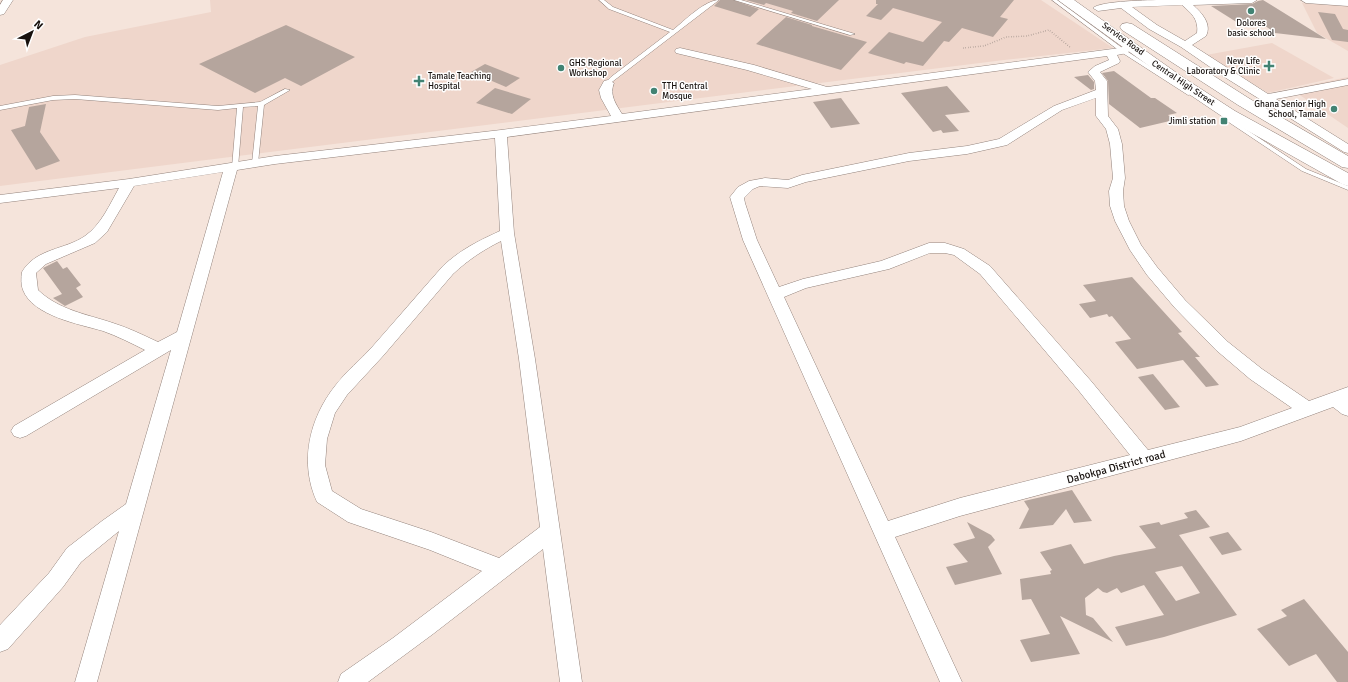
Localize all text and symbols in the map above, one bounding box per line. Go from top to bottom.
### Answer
marker: Dolores basic school [1246,6,1256,16]
north arrow [12,12,52,52]
text: N [31,18,46,32]
place label: Dolores basic school [1227,18,1275,39]
street label: Service Road [1100,20,1146,58]
place label: New Life Laboratory & Clinic [1187,56,1260,77]
place label: GHS Regional Workshop [569,58,622,79]
street label: Central High Street [1149,58,1217,108]
marker: New Life Laboratory & Clinic [1263,60,1275,72]
marker: GHS Regional Workshop [556,63,566,73]
place label: Tamale Teaching Hospital [428,71,491,92]
marker: Tamale Teaching Hospital [413,75,425,87]
place label: TTH Central Mosque [662,81,708,102]
marker: TTH Central Mosque [649,86,659,96]
place label: Ghana Senior High School, Tamale [1254,99,1326,120]
marker: Ghana Senior High School, Tamale [1329,104,1339,114]
place label: Jimli station [1169,116,1216,127]
marker: Jimli station [1219,116,1229,126]
street label: Dabokpa District road [1065,447,1167,486]

